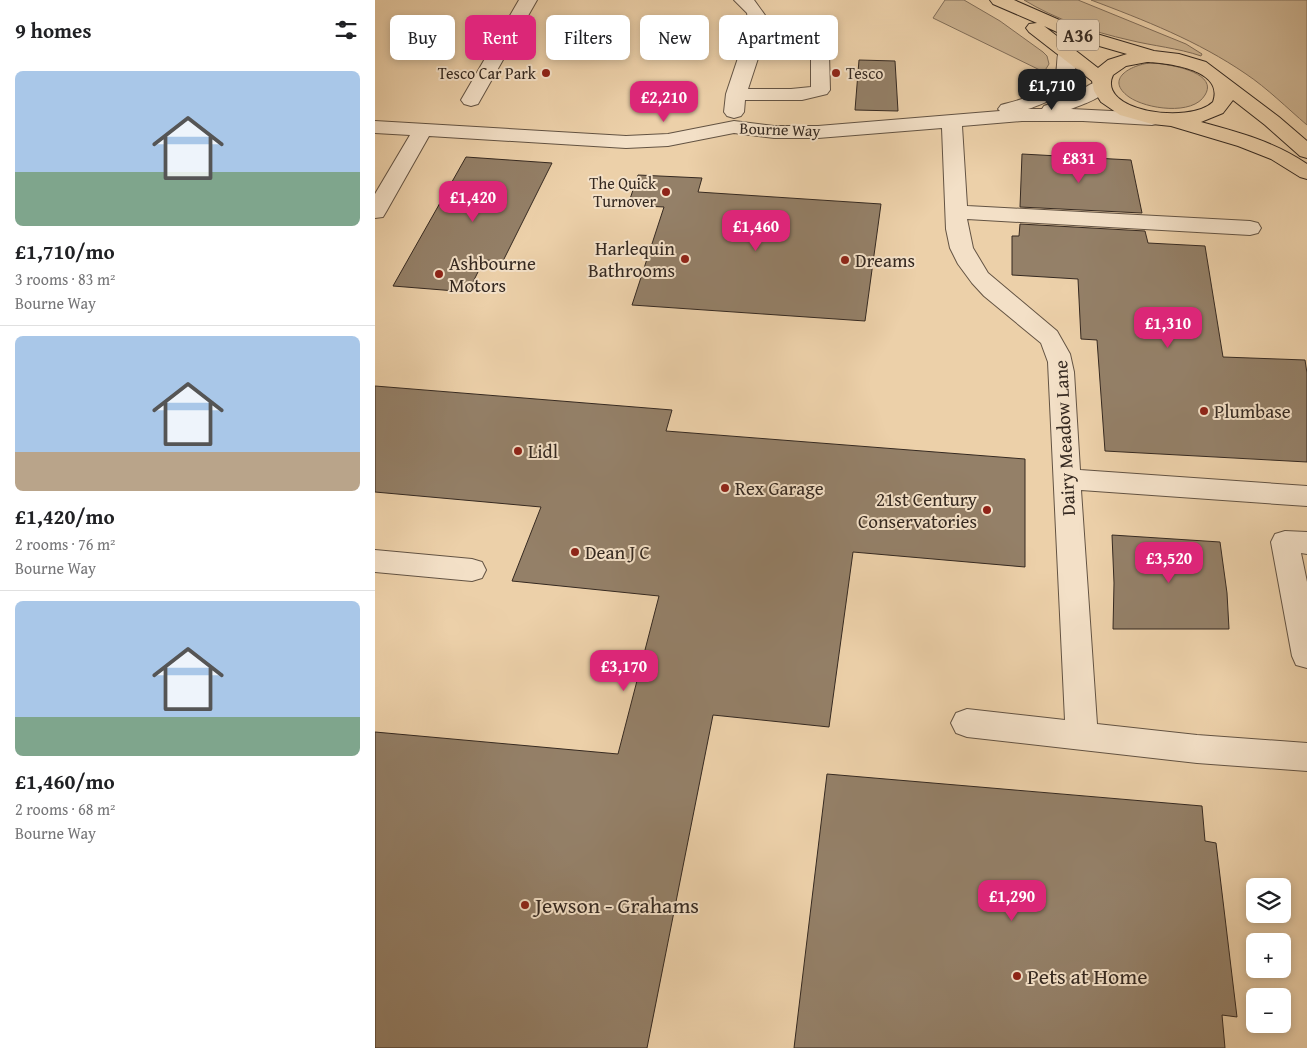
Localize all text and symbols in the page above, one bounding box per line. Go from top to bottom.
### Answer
text: 9 homes [15,15,91,46]
chip: Buy [390,15,455,60]
chip: Rent [465,15,536,60]
chip: Filters [546,15,630,60]
chip: New [640,15,709,60]
chip: Apartment [719,15,838,60]
icon: filters [332,16,360,44]
road number: A36 [1057,20,1099,50]
place label: Tesco Car Park [438,61,537,85]
place label: Tesco [846,61,883,85]
marker: Tesco Car Park [540,67,552,79]
marker: Tesco [830,67,842,79]
pin: £1,710 [1011,68,1093,111]
text: £1,710 [1029,73,1075,97]
pin: £2,210 [623,80,705,123]
text: £2,210 [641,85,687,109]
icon: home [143,103,233,193]
street label: Bourne Way [739,116,821,142]
pin: £831 [1049,142,1109,184]
text: £831 [1062,146,1096,170]
place label: The Quick Turnover [589,171,657,213]
pin: £1,420 [432,180,514,223]
text: £1,420 [450,185,496,209]
marker: The Quick Turnover [660,186,672,198]
pin: £1,460 [715,210,797,252]
text: £1,460 [733,214,779,238]
place label: Harlequin Bathrooms [588,234,675,284]
text: £1,710/mo [15,236,115,267]
place label: Dreams [855,246,915,274]
place label: Ashbourne Motors [449,249,536,299]
marker: Harlequin Bathrooms [679,253,691,265]
marker: Dreams [839,254,851,266]
text: 3 rooms · 83 m² [15,267,115,291]
marker: Ashbourne Motors [433,268,445,280]
text: Bourne Way [15,291,96,315]
pin: £1,310 [1127,306,1209,349]
text: £1,310 [1145,311,1191,335]
street label: Dairy Meadow Lane [1046,359,1082,517]
icon: home [143,369,233,459]
place label: Plumbase [1214,397,1291,425]
marker: Plumbase [1198,405,1210,417]
place label: Lidl [528,437,558,465]
marker: Lidl [512,445,524,457]
place label: Rex Garage [735,474,824,502]
marker: Rex Garage [719,482,731,494]
place label: 21st Century Conservatories [858,485,978,535]
text: £1,420/mo [15,501,115,532]
marker: 21st Century Conservatories [981,504,993,516]
text: 2 rooms · 76 m² [15,532,115,556]
place label: Dean J C [585,538,650,566]
pin: £3,520 [1128,542,1210,584]
marker: Dean J C [569,546,581,558]
text: £3,520 [1146,546,1192,570]
text: Bourne Way [15,556,96,580]
icon: home [143,634,233,724]
pin: £3,170 [583,650,665,692]
text: £3,170 [601,654,647,678]
text: £1,460/mo [15,766,115,797]
text: 2 rooms · 68 m² [15,797,115,821]
text: Bourne Way [15,821,96,845]
map controls [1246,878,1291,1033]
button: layers [1246,878,1291,923]
pin: £1,290 [971,880,1053,922]
text: £1,290 [989,884,1035,908]
place label: Jewson - Grahams [532,889,699,921]
marker: Jewson - Grahams [519,899,531,911]
button: + [1246,933,1291,978]
place label: Pets at Home [1027,960,1148,992]
marker: Pets at Home [1011,970,1023,982]
button: − [1246,988,1291,1033]

